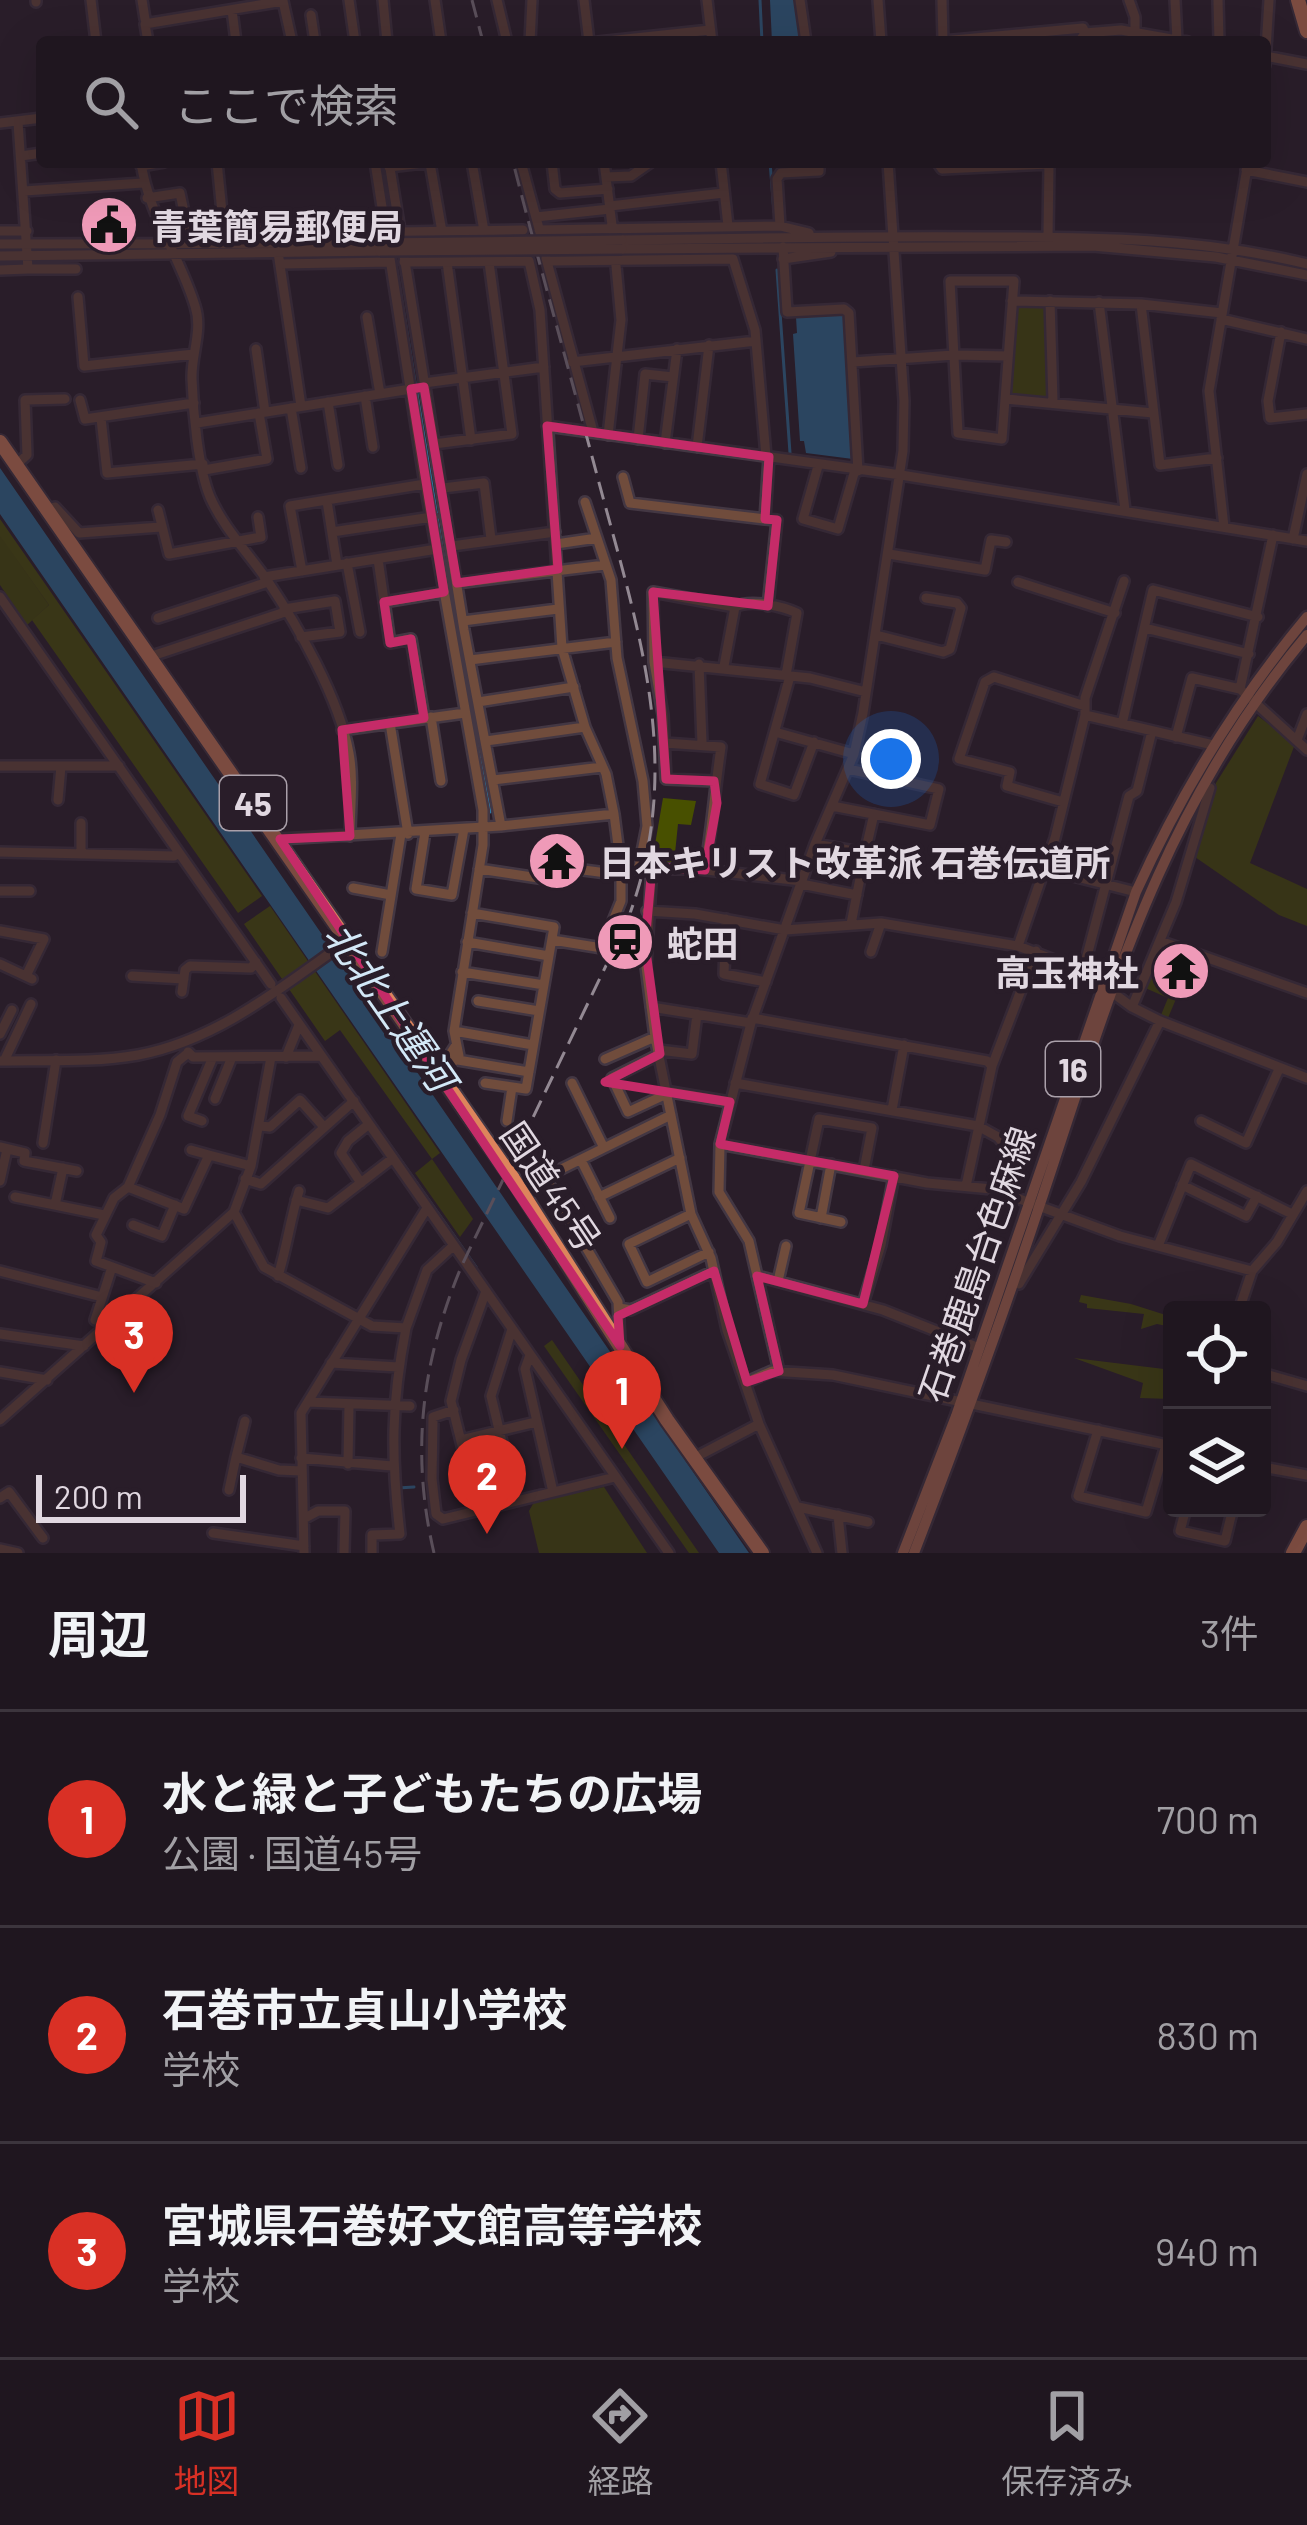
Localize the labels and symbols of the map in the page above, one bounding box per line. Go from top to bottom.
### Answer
public building icon: 青葉簡易郵便局 [78,194,140,256]
place label: 青葉簡易郵便局 [151,204,403,247]
your location [861,729,921,789]
road number: 45 [220,776,286,830]
temple icon: 日本キリスト改革派 石巻伝道所 [526,830,588,892]
place label: 日本キリスト改革派 石巻伝道所 [599,840,1110,883]
station icon: 蛇田 [594,911,656,973]
water label: 北北上運河 [316,913,470,1105]
place label: 蛇田 [667,921,739,964]
temple icon: 高玉神社 [1150,940,1212,1002]
place label: 高玉神社 [995,950,1139,993]
road number: 16 [1046,1042,1100,1096]
street label: 国道45号 [493,1113,611,1259]
street label: 石巻鹿島台色麻線 [909,1121,1043,1407]
pin: 3 [95,1294,173,1393]
pin: 1 [583,1350,661,1449]
pin: 2 [448,1435,526,1534]
scale bar [36,1469,246,1522]

